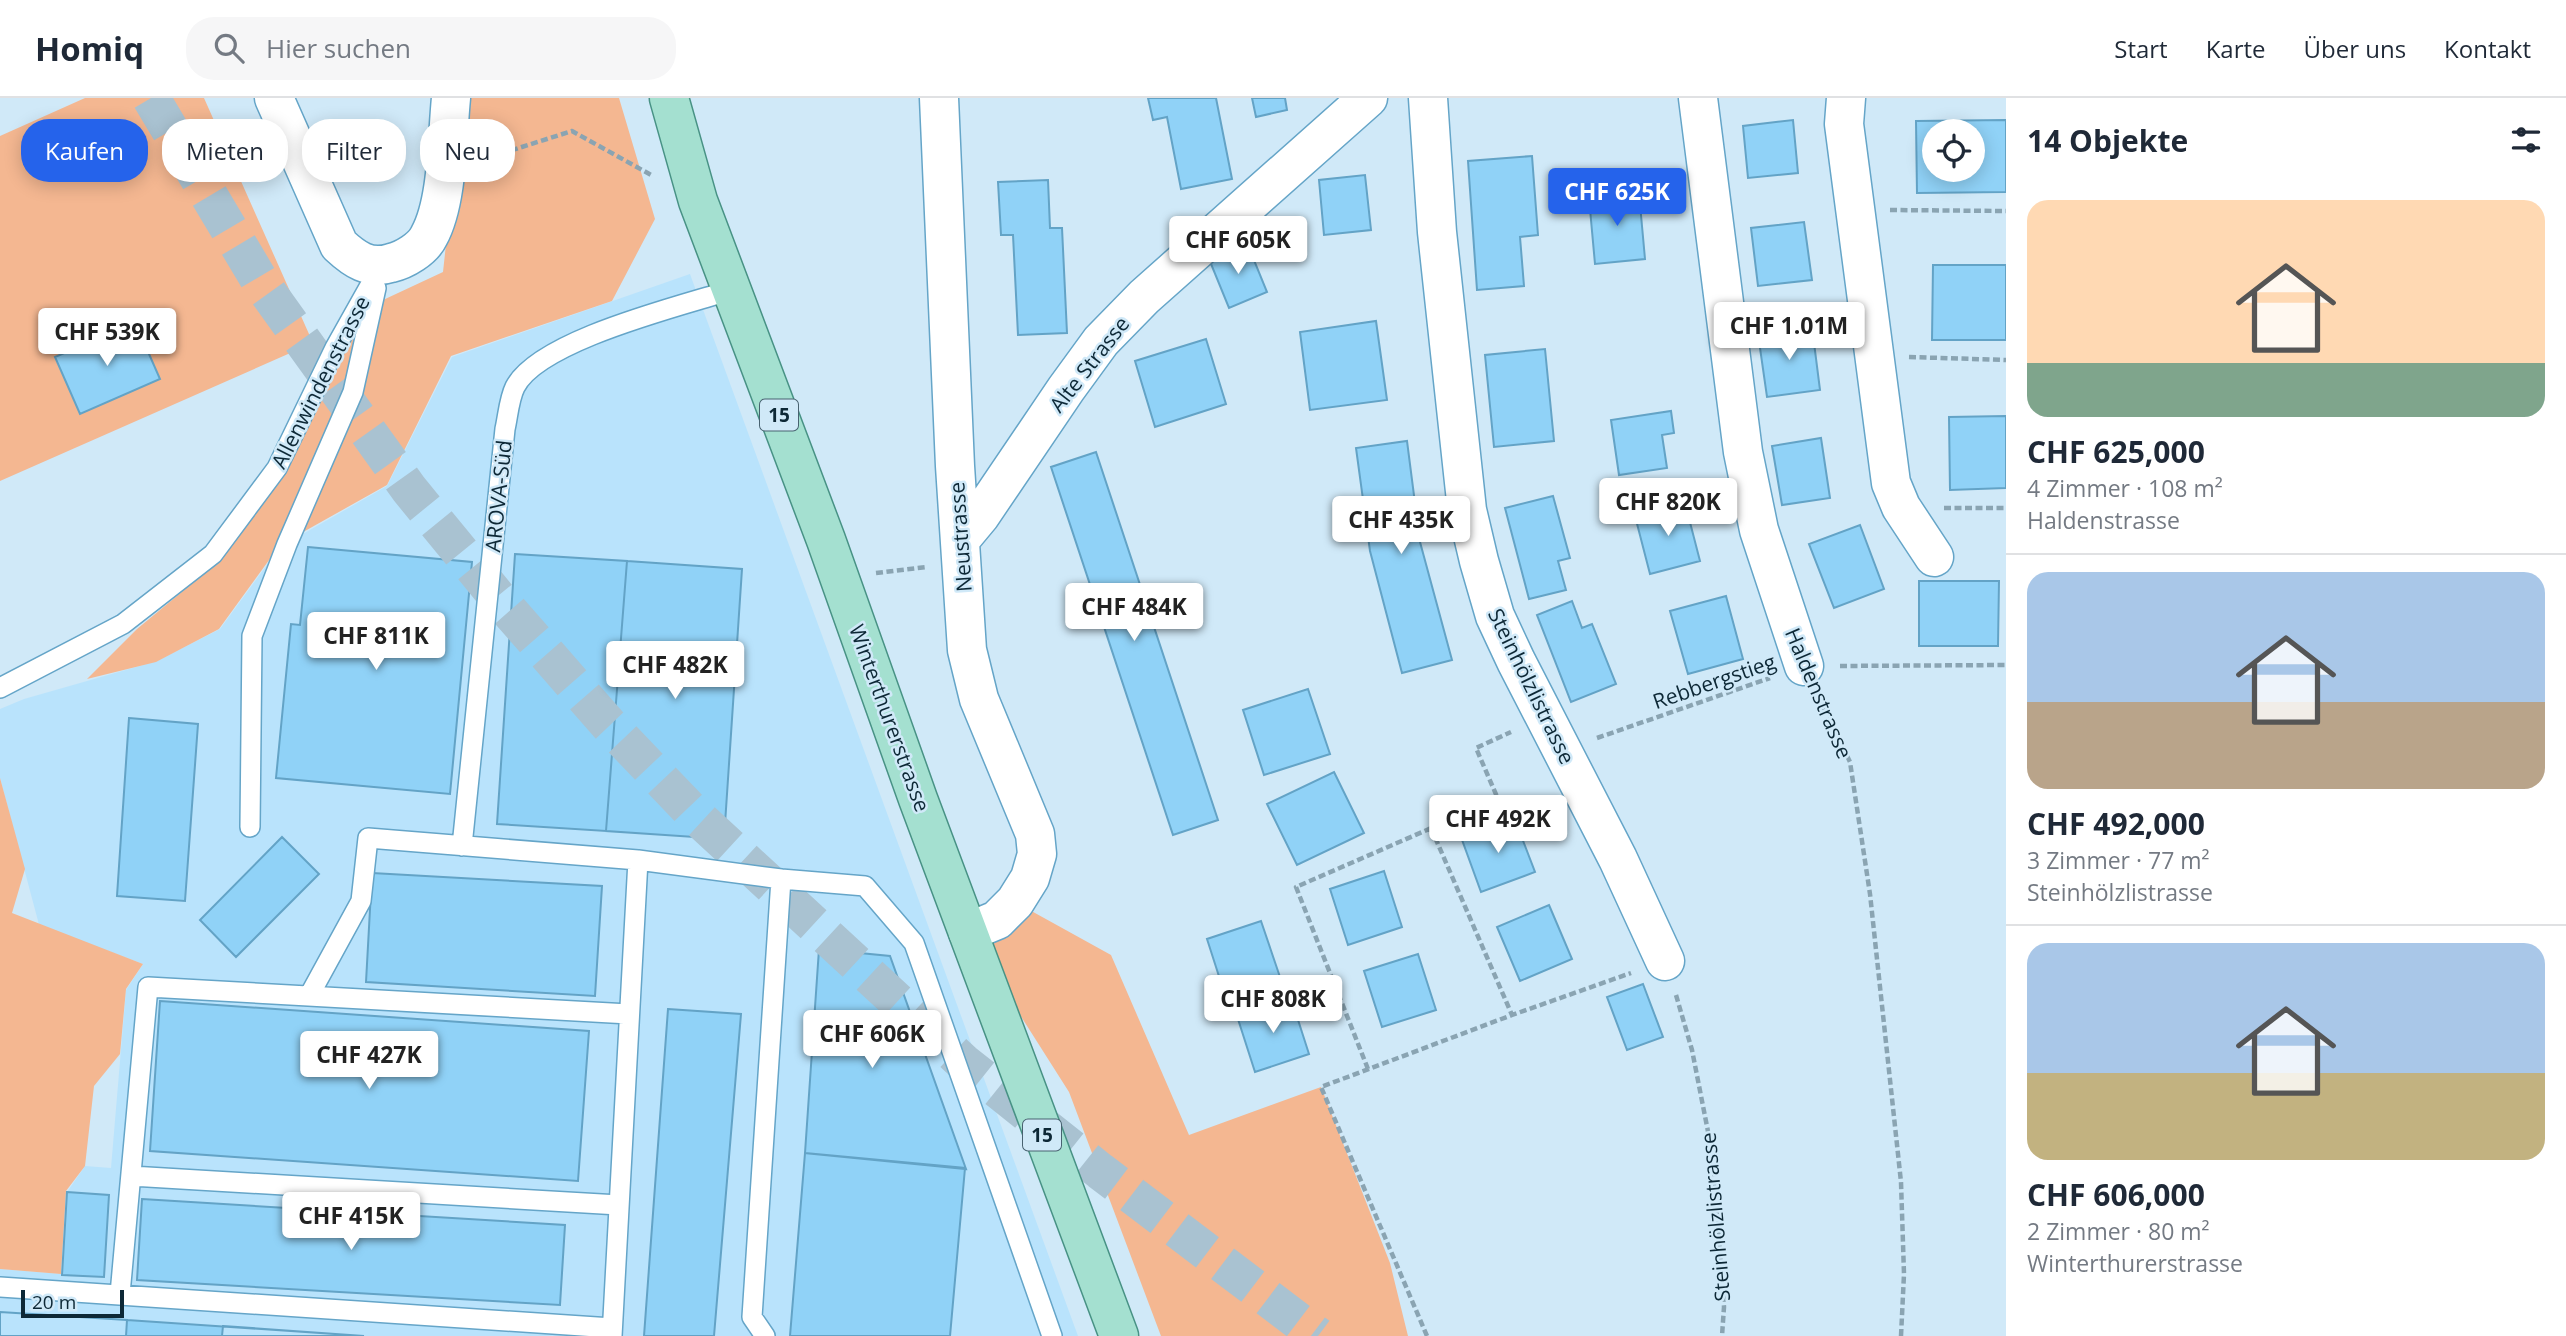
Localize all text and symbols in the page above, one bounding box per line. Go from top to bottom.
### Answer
search box [186,17,676,80]
text: Homiq [35,26,144,71]
icon: search [210,29,248,67]
text: Hier suchen [266,30,411,66]
text: Start [2114,32,2168,65]
text: Karte [2206,32,2266,65]
text: Über uns [2304,32,2406,65]
text: Kontakt [2444,32,2531,65]
chip: Kaufen [21,119,148,182]
chip: Mieten [162,119,288,182]
chip: Filter [302,119,406,182]
chip: Neu [420,119,515,182]
map controls [1922,119,1985,182]
button: locate [1922,119,1985,182]
text: 14 Objekte [2027,120,2188,161]
icon: filters [2507,121,2545,159]
pin: CHF 625K [1545,169,1689,228]
text: CHF 625K [1564,175,1670,207]
pin: CHF 605K [1166,216,1310,276]
text: CHF 605K [1185,223,1291,255]
icon: home [2223,245,2349,371]
street label: Allenwindenstrasse [264,291,376,473]
pin: CHF 1.01M [1709,302,1869,362]
pin: CHF 539K [35,308,179,368]
text: CHF 1.01M [1730,309,1848,341]
street label: Alte Strasse [1043,310,1135,418]
text: CHF 539K [54,315,160,347]
road number: 15 [760,400,798,430]
text: CHF 625,000 [2027,431,2205,472]
street label: AROVA-Süd [478,439,518,553]
text: 4 Zimmer · 108 m² [2027,472,2223,504]
pin: CHF 820K [1596,478,1740,538]
street label: Neustrasse [942,481,978,593]
text: CHF 820K [1615,485,1721,517]
pin: CHF 435K [1329,496,1473,556]
text: CHF 435K [1348,503,1454,535]
text: Haldenstrasse [2027,504,2180,536]
pin: CHF 484K [1062,584,1206,643]
text: CHF 484K [1081,590,1187,622]
street label: Steinhölzlistrasse [1482,604,1582,768]
pin: CHF 811K [304,612,448,672]
icon: home [2223,617,2349,743]
text: CHF 811K [323,619,429,651]
street label: Winterthurerstrasse [843,621,937,815]
street label: Haldenstrasse [1779,623,1859,763]
pin: CHF 482K [603,642,747,701]
street label: Rebbergstieg [1649,647,1779,715]
text: CHF 482K [622,648,728,680]
pin: CHF 492K [1426,796,1570,855]
text: CHF 492K [1445,802,1551,834]
text: CHF 492,000 [2027,803,2205,844]
text: 3 Zimmer · 77 m² [2027,844,2210,876]
text: Steinhölzlistrasse [2027,876,2213,908]
pin: CHF 808K [1201,976,1345,1035]
text: CHF 808K [1220,982,1326,1014]
icon: home [2223,988,2349,1114]
pin: CHF 606K [800,1010,944,1070]
text: CHF 606K [819,1017,925,1049]
pin: CHF 427K [297,1032,441,1091]
text: CHF 427K [316,1038,422,1070]
road number: 15 [1023,1119,1061,1150]
street label: Steinhölzlistrasse [1694,1131,1736,1303]
text: CHF 606,000 [2027,1174,2205,1215]
pin: CHF 415K [279,1192,423,1252]
text: CHF 415K [298,1199,404,1231]
text: 2 Zimmer · 80 m² [2027,1215,2210,1247]
text: Winterthurerstrasse [2027,1247,2243,1279]
scale bar [21,1287,124,1319]
text: 20 m [32,1289,76,1315]

